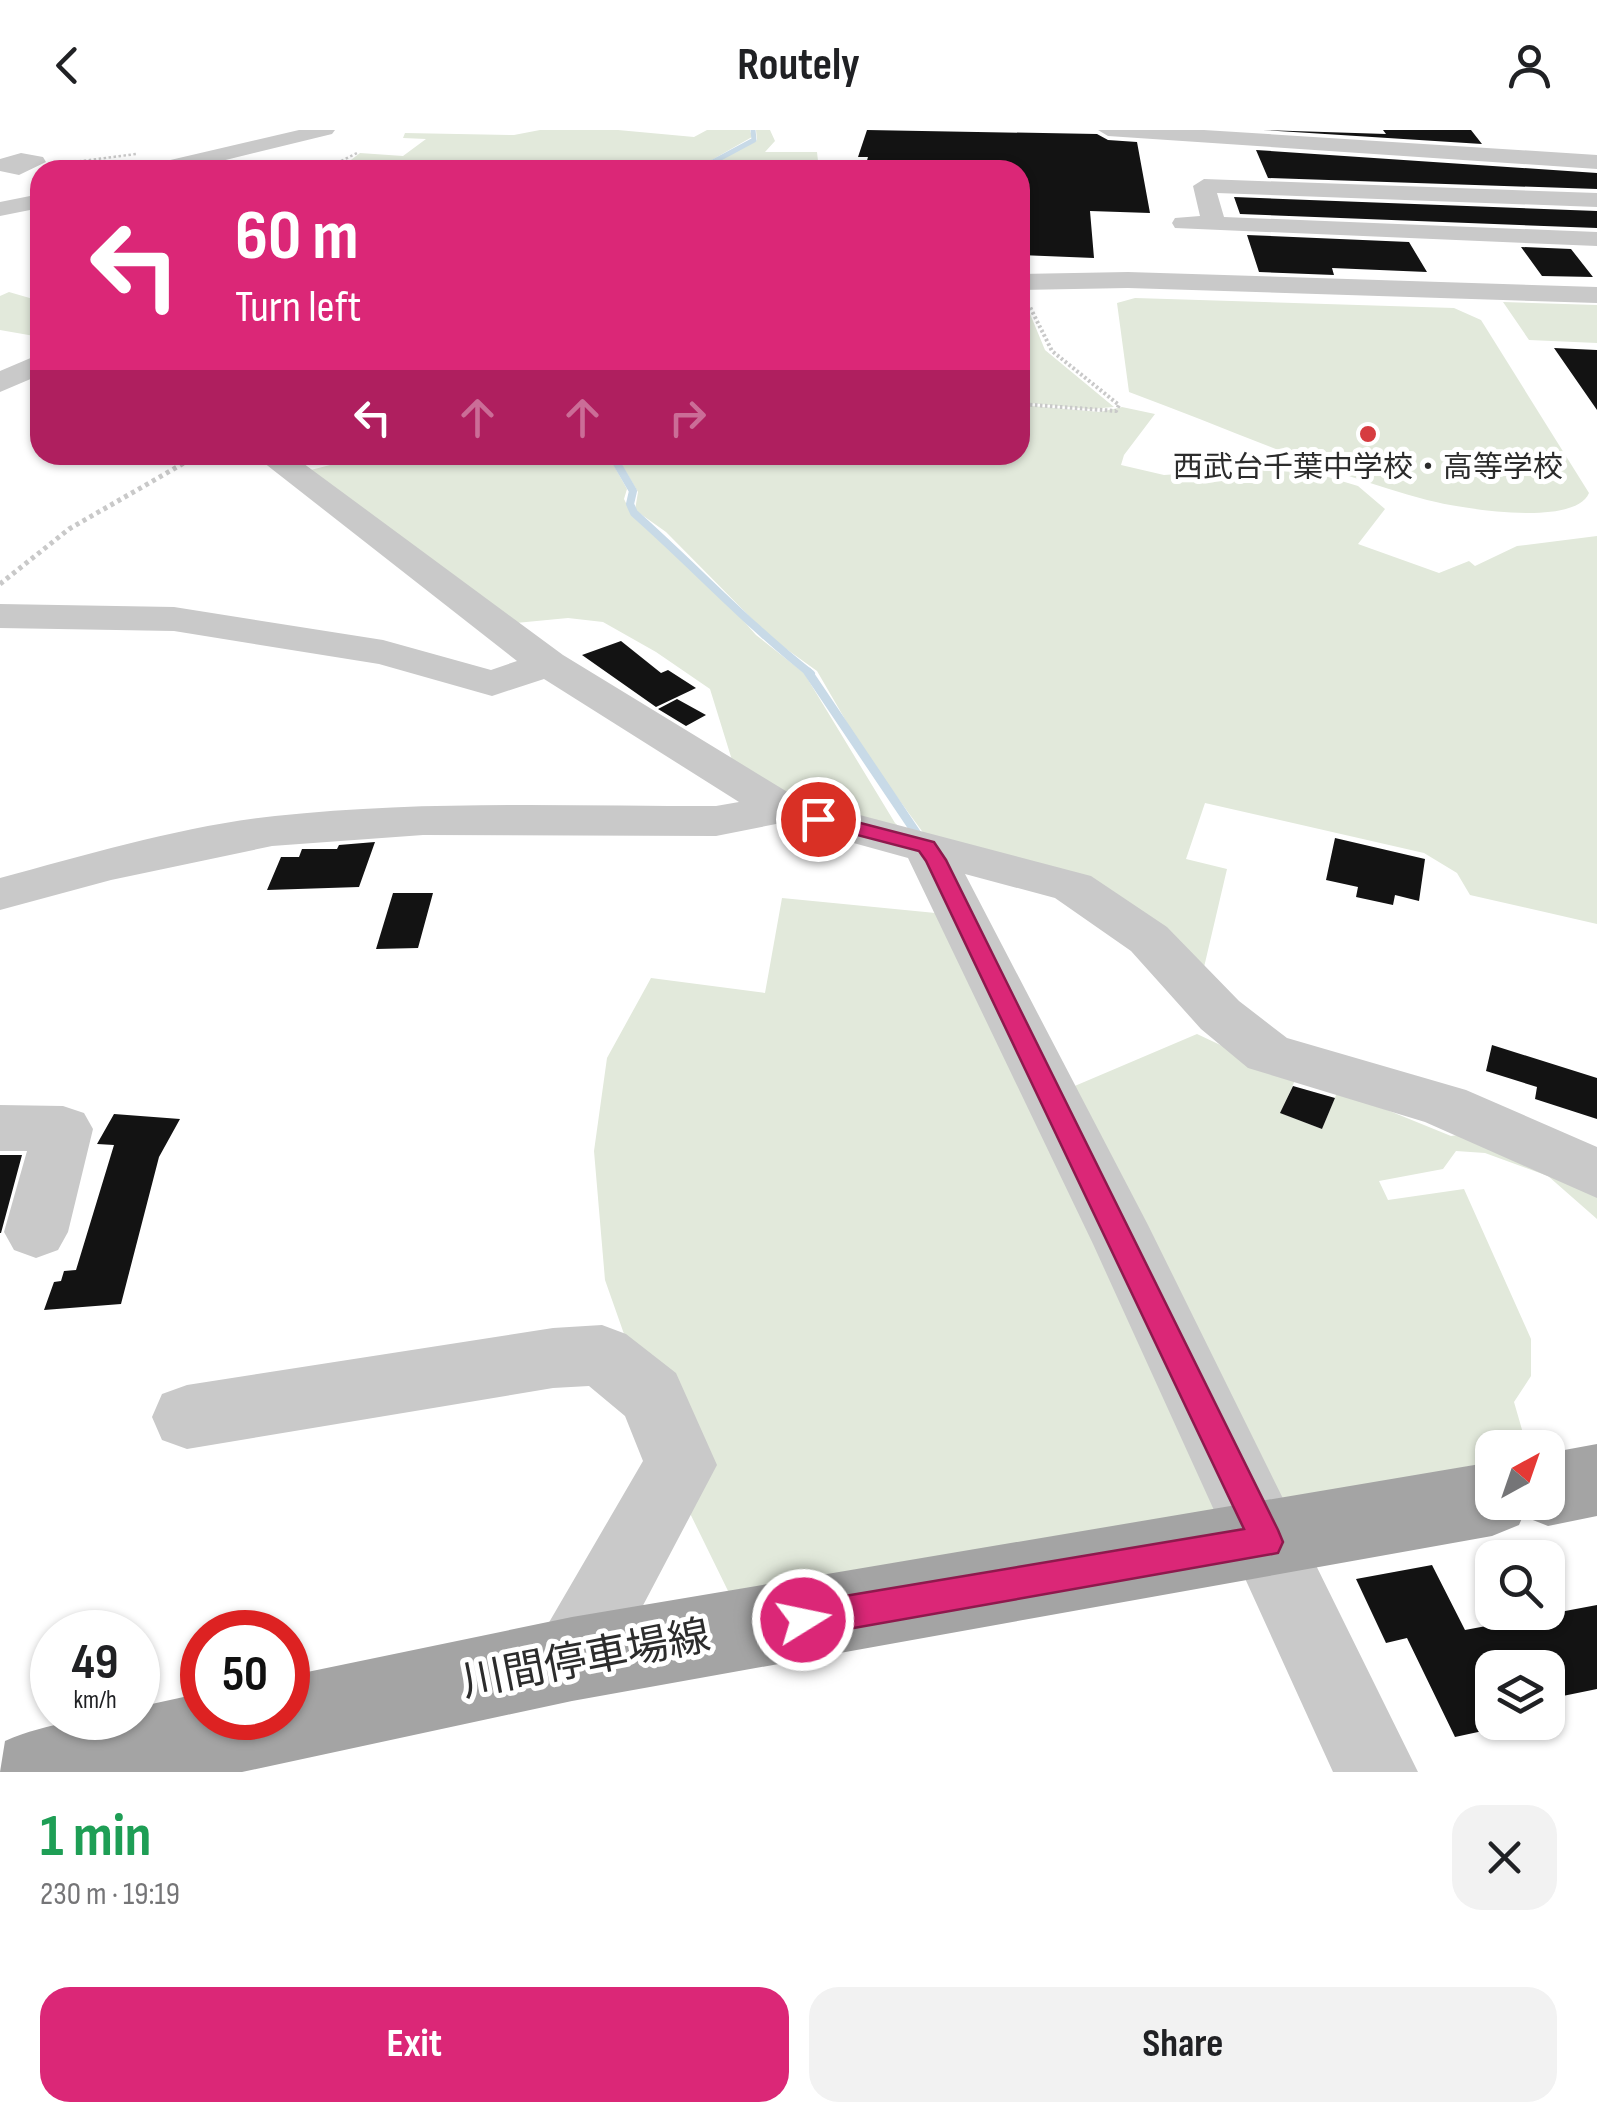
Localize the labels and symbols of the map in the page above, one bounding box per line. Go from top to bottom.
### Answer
marker: 西武台千葉中学校・高等学校 [1357,423,1379,445]
place label: 西武台千葉中学校・高等学校 [1173,450,1563,486]
pin [776,777,861,862]
north arrow [1475,1430,1565,1520]
position arrow [751,1568,855,1672]
speed limit sign: 50 [180,1610,310,1740]
street label: 川間停車場線 [457,1611,715,1709]

